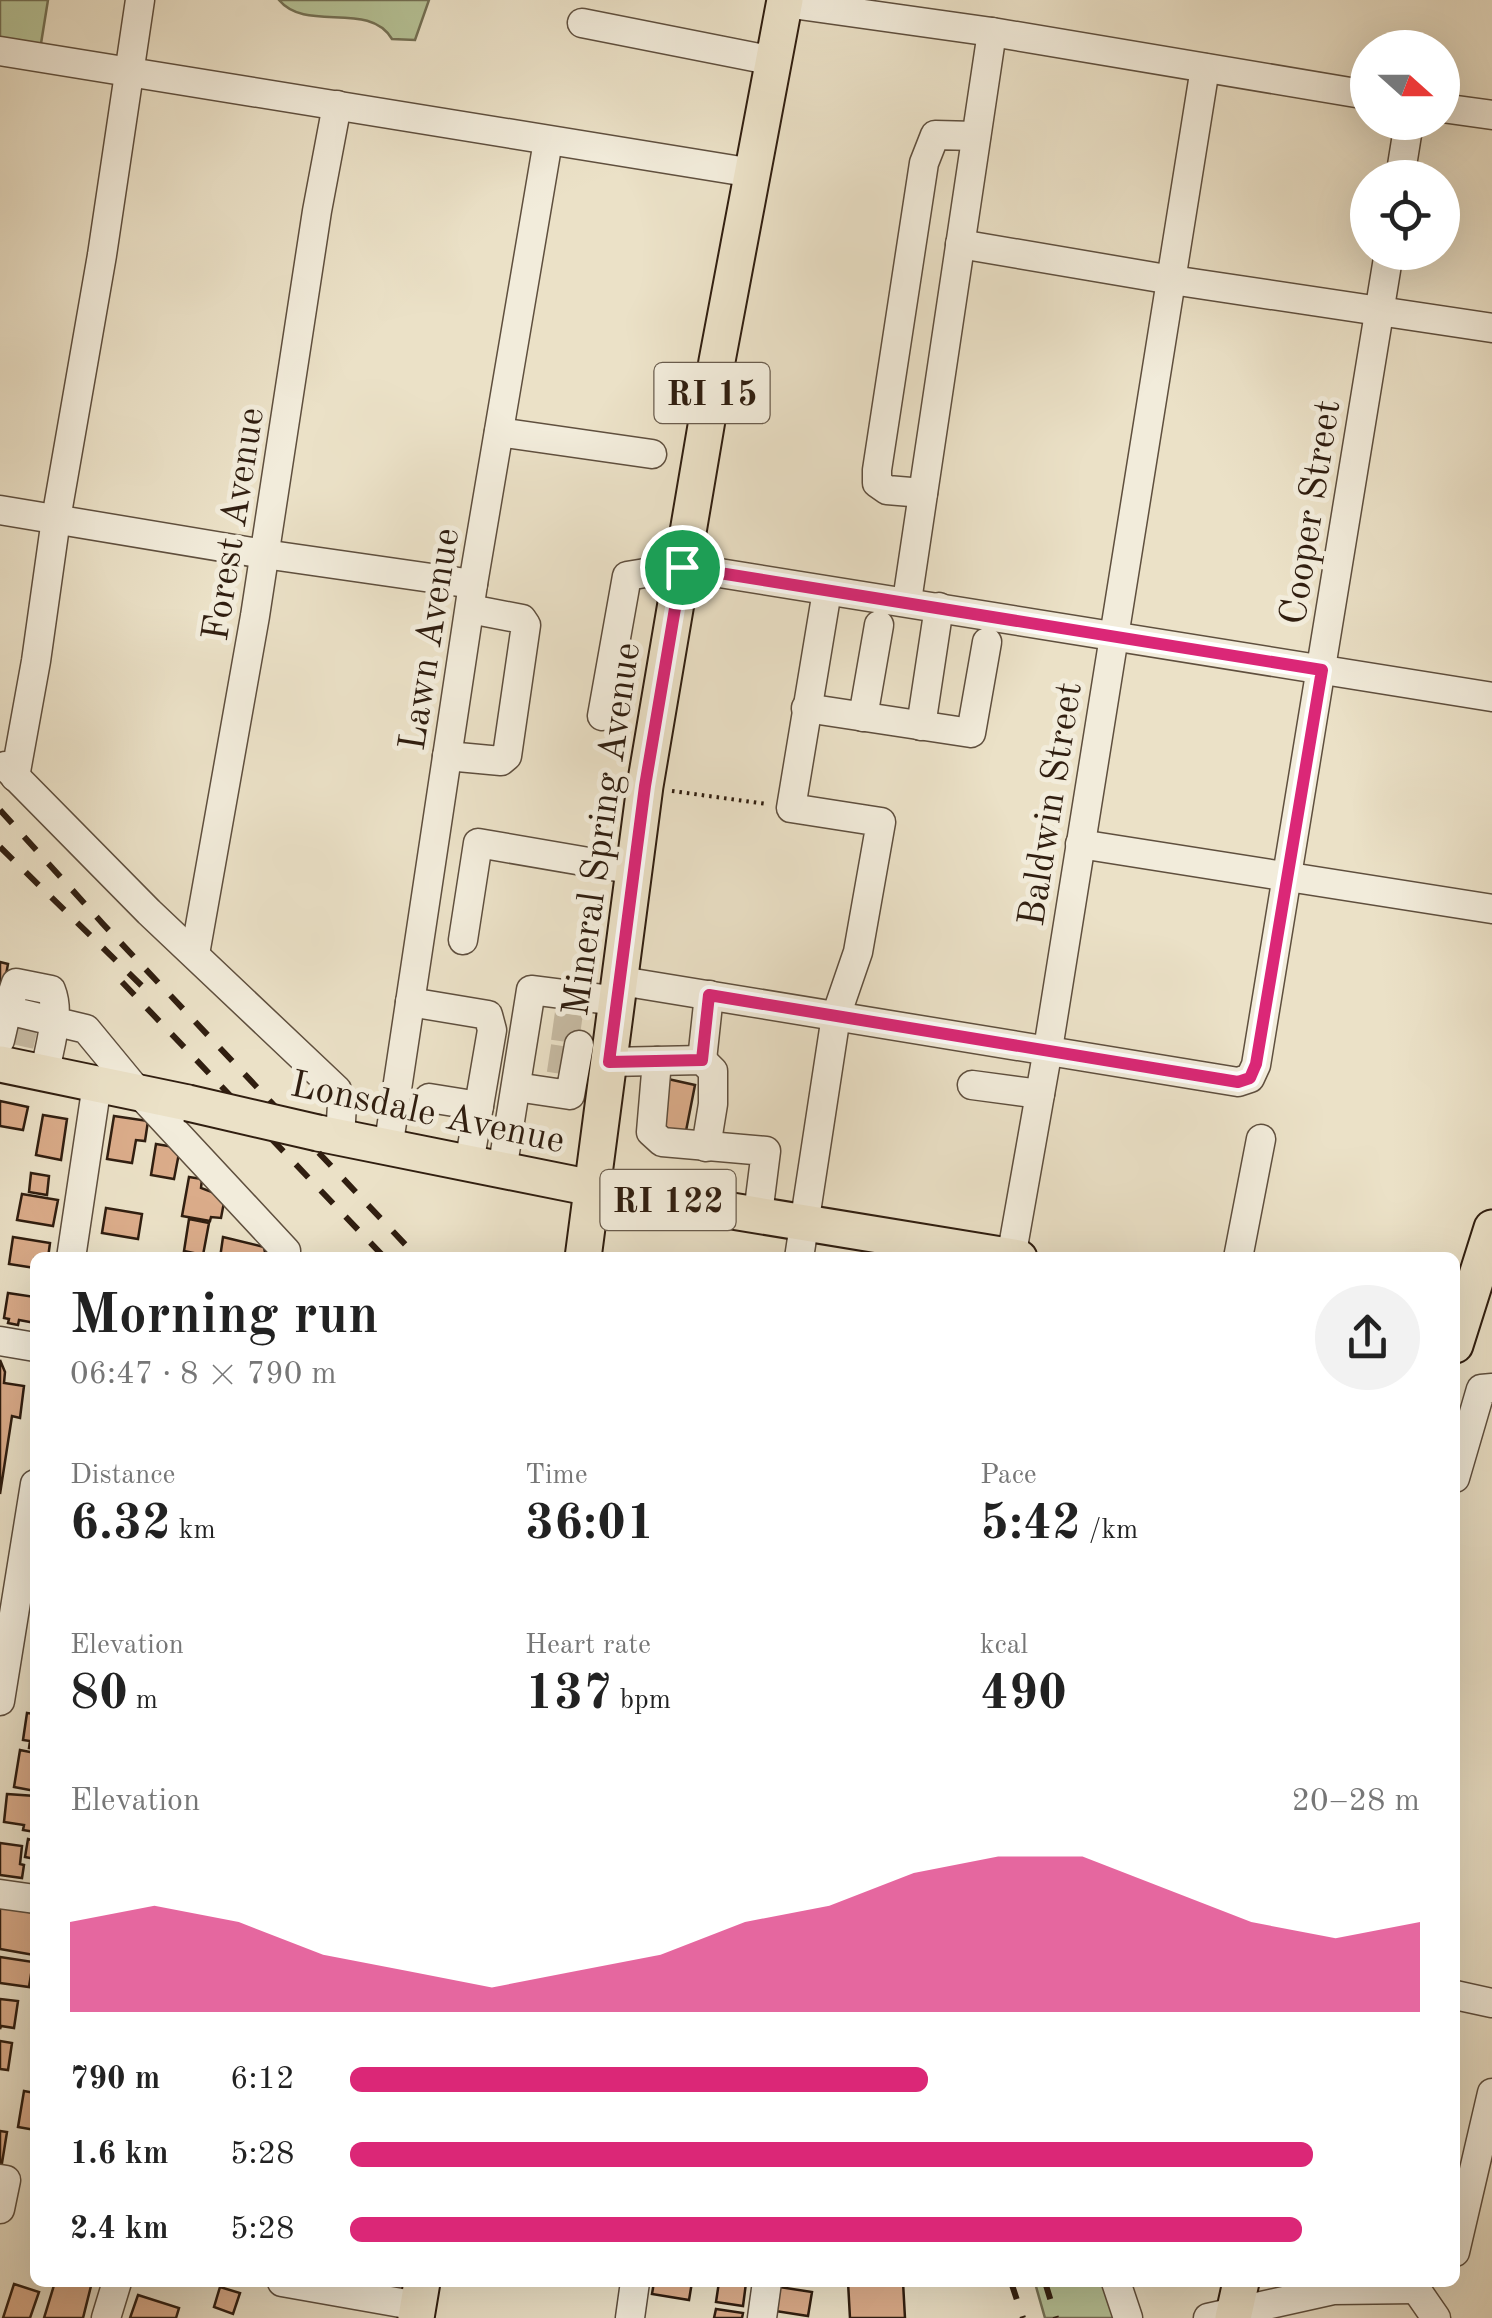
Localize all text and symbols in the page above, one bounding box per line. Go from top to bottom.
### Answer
north arrow [1350,30,1460,140]
map controls [1350,30,1460,270]
button: locate [1350,160,1460,270]
road number: RI 15 [654,363,770,423]
street label: Cooper Street [1275,397,1349,628]
street label: Forest Avenue [198,405,272,644]
pin [640,525,725,610]
street label: Lawn Avenue [395,526,467,753]
icon: arrive [655,540,710,595]
street label: Mineral Spring Avenue [558,640,648,1019]
street label: Baldwin Street [1014,680,1090,929]
street label: Lonsdale Avenue [287,1066,568,1162]
road number: RI 122 [600,1170,736,1230]
button: share [1315,1285,1420,1390]
text: Morning run [70,1290,379,1345]
text: 06:47 · 8 × 790 m [70,1359,337,1391]
text: Distance [70,1462,175,1490]
text: Time [525,1462,588,1490]
text: Pace [980,1462,1037,1490]
text: 6.32 [70,1500,171,1550]
text: 36:01 [525,1500,655,1550]
text: 5:42 [980,1500,1081,1550]
text: km [171,1517,216,1545]
text: /km [1081,1517,1138,1545]
text: Elevation [70,1632,184,1660]
text: Heart rate [525,1632,651,1660]
text: kcal [980,1632,1028,1660]
text: 80 [70,1670,128,1720]
text: 137 [525,1670,612,1720]
text: 490 [980,1670,1067,1720]
text: m [128,1687,158,1715]
text: bpm [612,1687,671,1715]
text: Elevation [70,1786,200,1818]
text: 20–28 m [1292,1786,1420,1818]
text: 790 m [70,2064,160,2096]
text: 6:12 [230,2064,295,2096]
text: 1.6 km [70,2139,169,2171]
text: 5:28 [230,2139,295,2171]
text: 2.4 km [70,2214,169,2246]
text: 5:28 [230,2214,295,2246]

